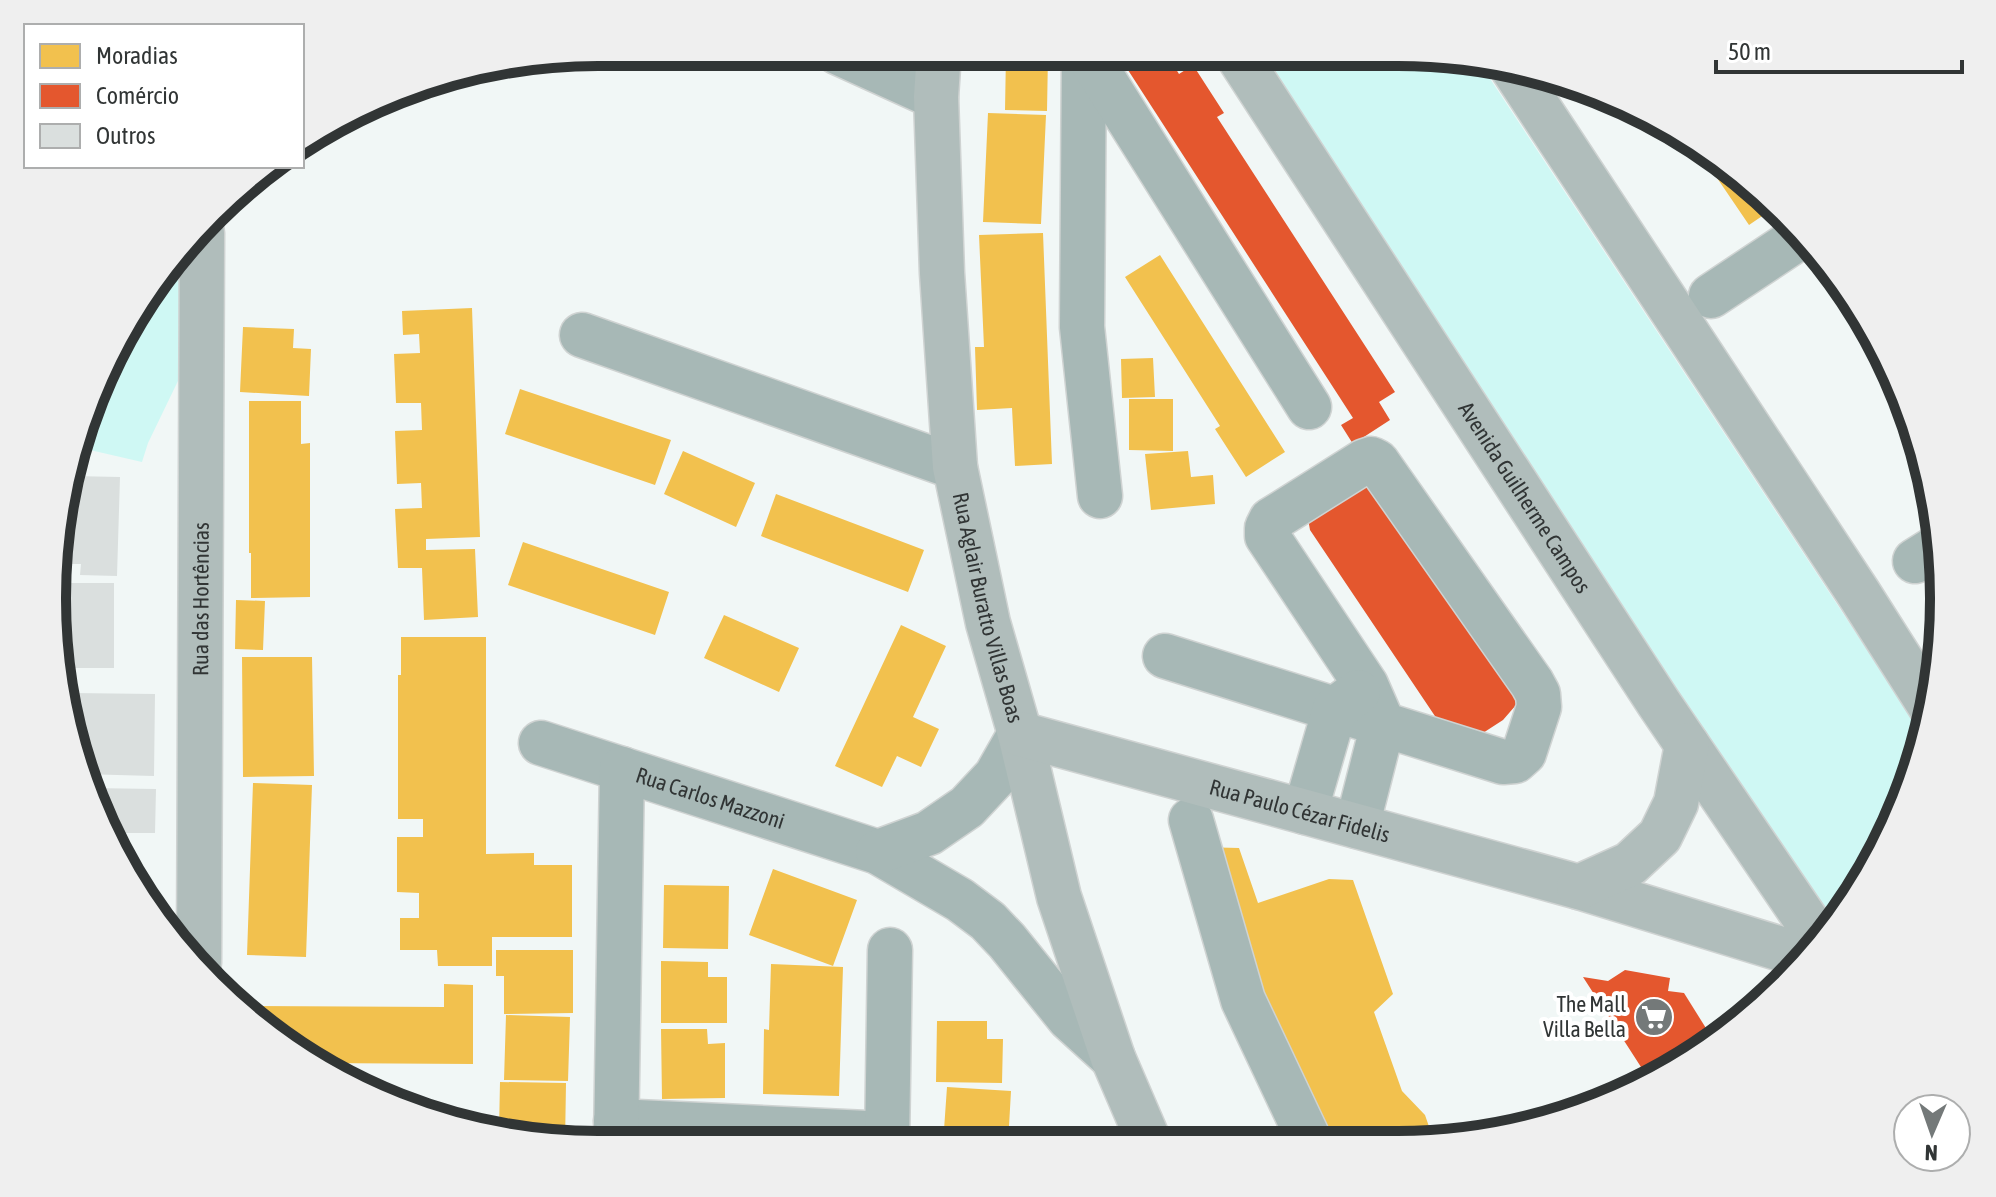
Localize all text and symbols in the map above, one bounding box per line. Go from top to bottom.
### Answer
legend [24,24,304,168]
scale bar [1716,24,1962,74]
text: 50 m [1728,38,1771,65]
text: Moradias [96,42,178,69]
text: Comércio [96,82,179,109]
text: Outros [96,122,155,149]
street label: Avenida Guilherme Campos [1453,397,1597,598]
street label: Rua Aglair Buratto Villas Boas [948,490,1029,726]
street label: Rua das Hortências [187,522,214,676]
street label: Rua Carlos Mazzoni [633,762,788,834]
street label: Rua Paulo Cézar Fidelis [1207,774,1393,848]
place label: The Mall Villa Bella [1543,991,1626,1042]
supermarket icon: The Mall Villa Bella [1633,996,1675,1038]
north arrow [1892,1093,1972,1173]
text: N [1924,1140,1938,1166]

